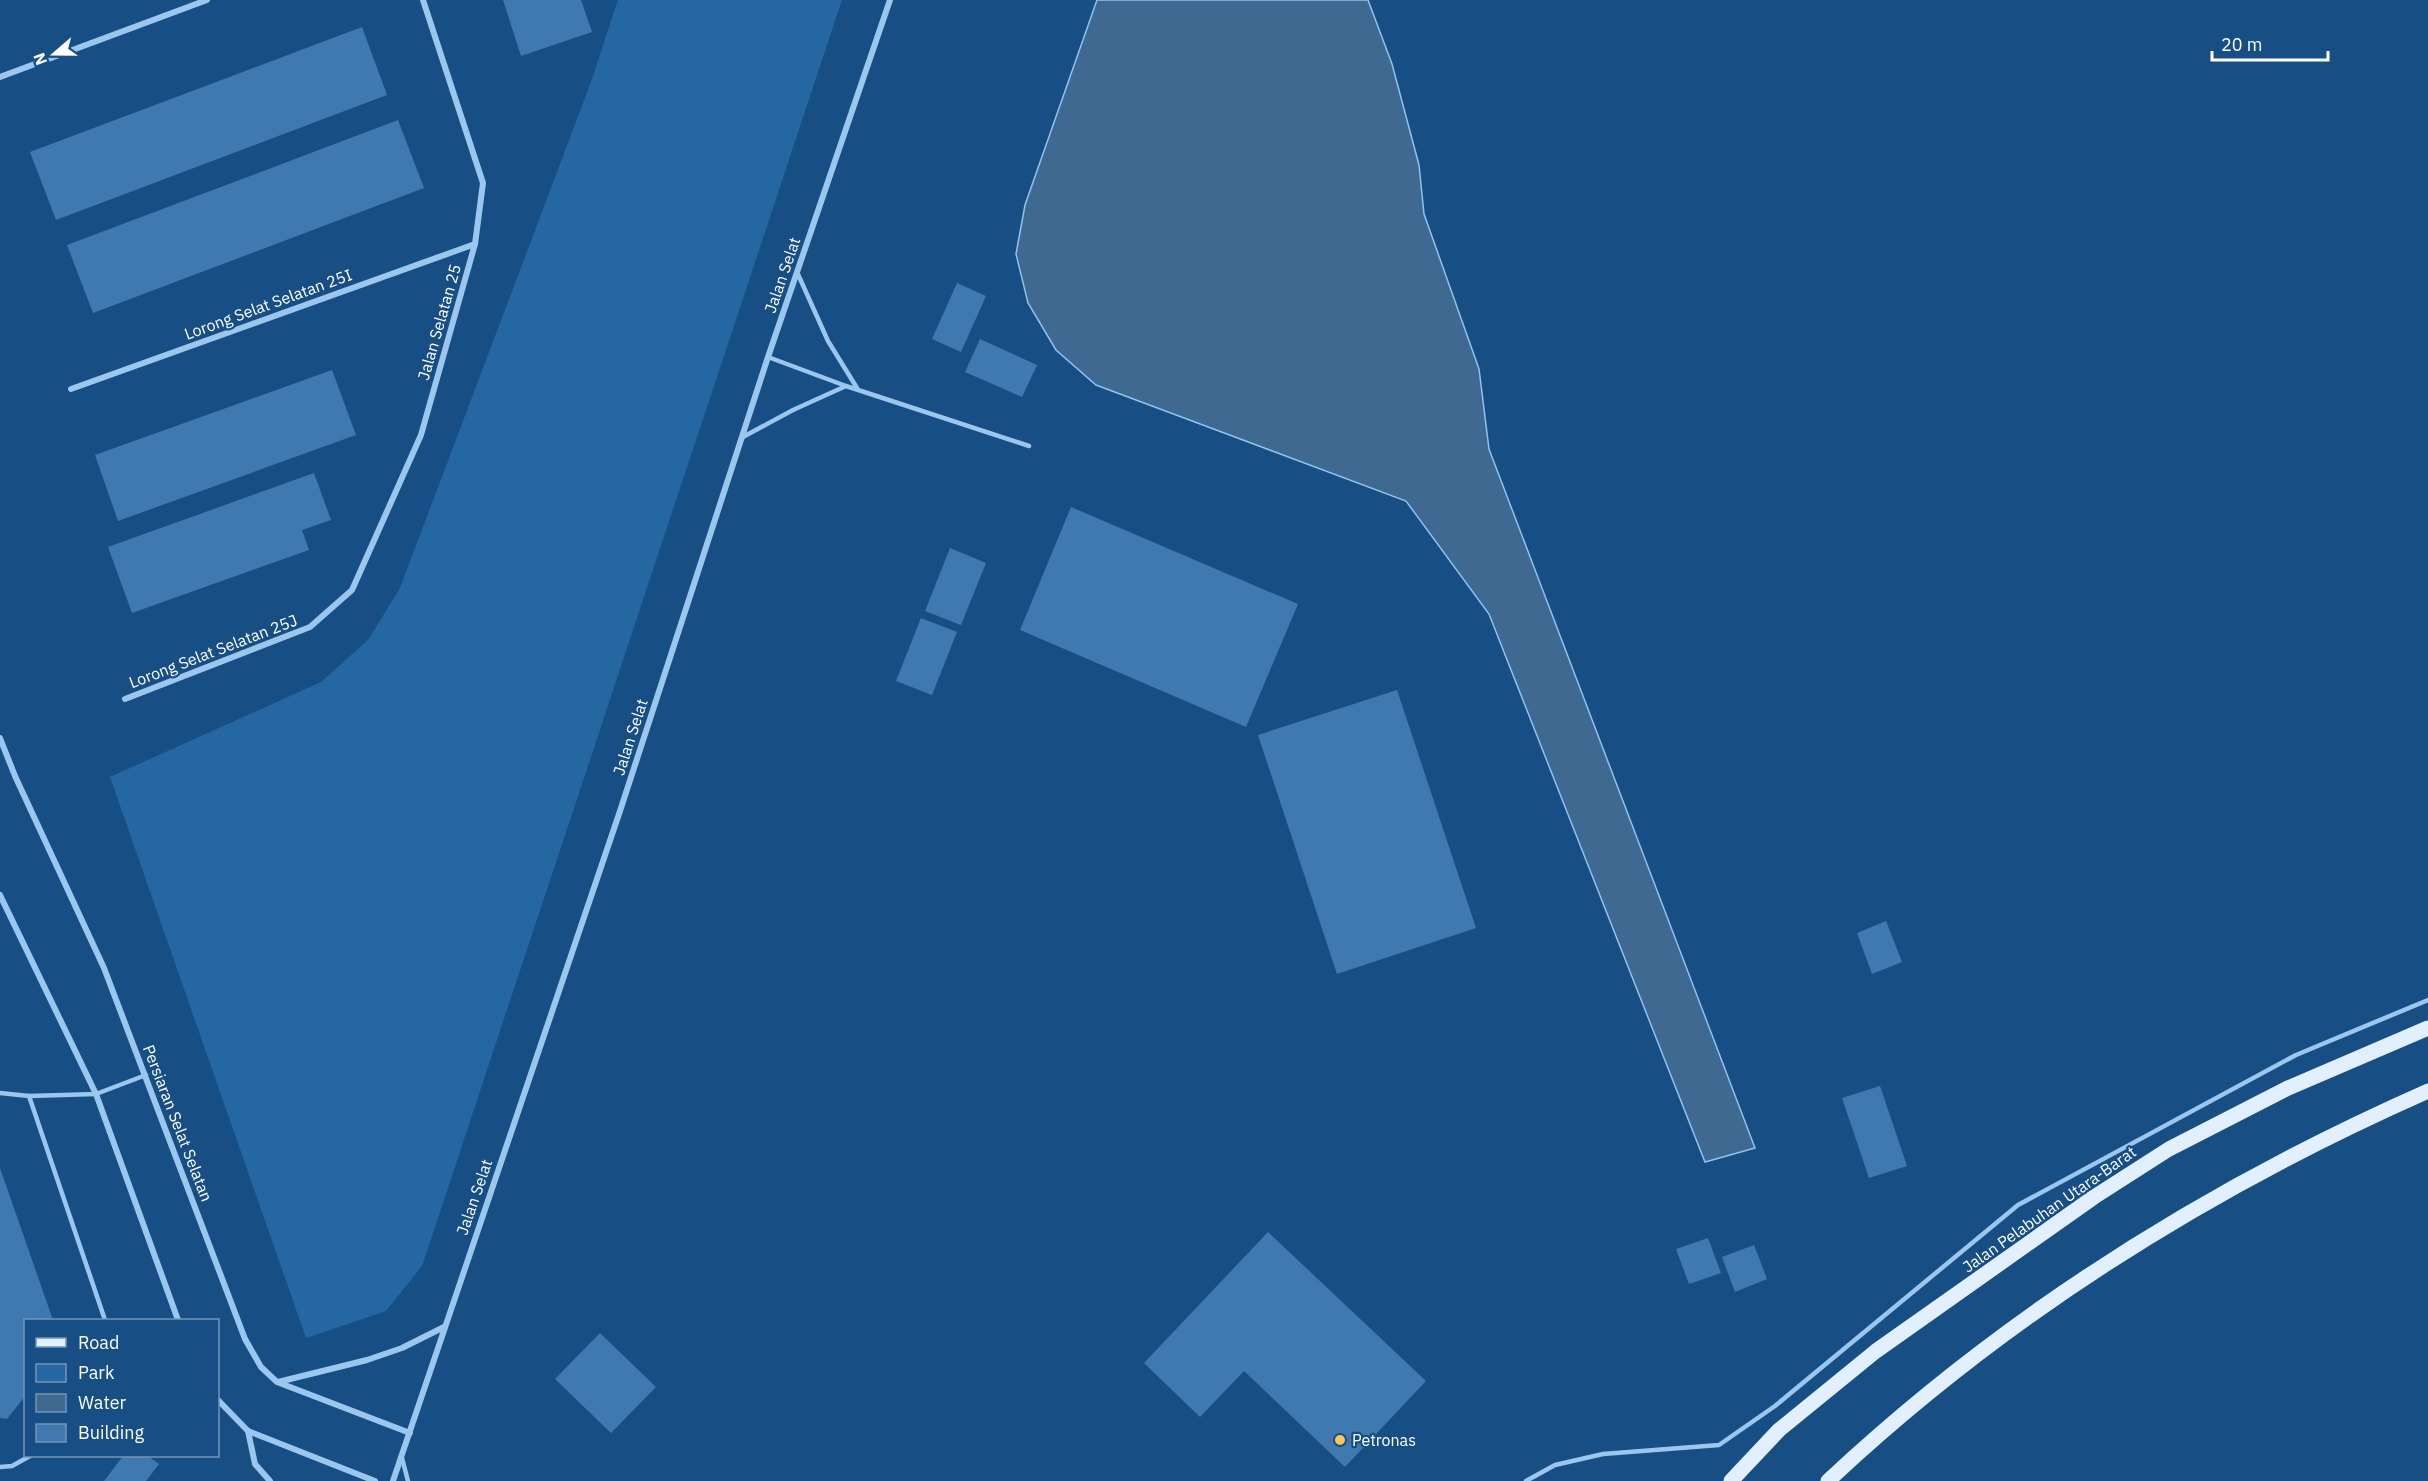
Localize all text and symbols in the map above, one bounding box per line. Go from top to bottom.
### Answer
north arrow [24,24,84,84]
scale bar [2212,24,2328,62]
text: 20 m [2221,33,2263,56]
text: N [29,50,51,68]
street label: Jalan Selat [760,234,804,316]
street label: Jalan Selatan 25 [413,262,465,382]
street label: Lorong Selat Selatan 25I [181,264,355,344]
street label: Lorong Selat Selatan 25J [126,610,300,692]
street label: Jalan Selat [608,696,652,778]
street label: Persiaran Selat Selatan [139,1042,217,1204]
street label: Jalan Pelabuhan Utara-Barat [1958,1141,2140,1277]
street label: Jalan Selat [452,1156,496,1238]
legend [24,1319,219,1457]
text: Road [78,1331,119,1354]
text: Park [78,1361,115,1384]
text: Water [78,1391,127,1414]
text: Building [78,1421,145,1444]
place label: Petronas [1352,1430,1416,1450]
marker: Petronas [1333,1433,1347,1447]

